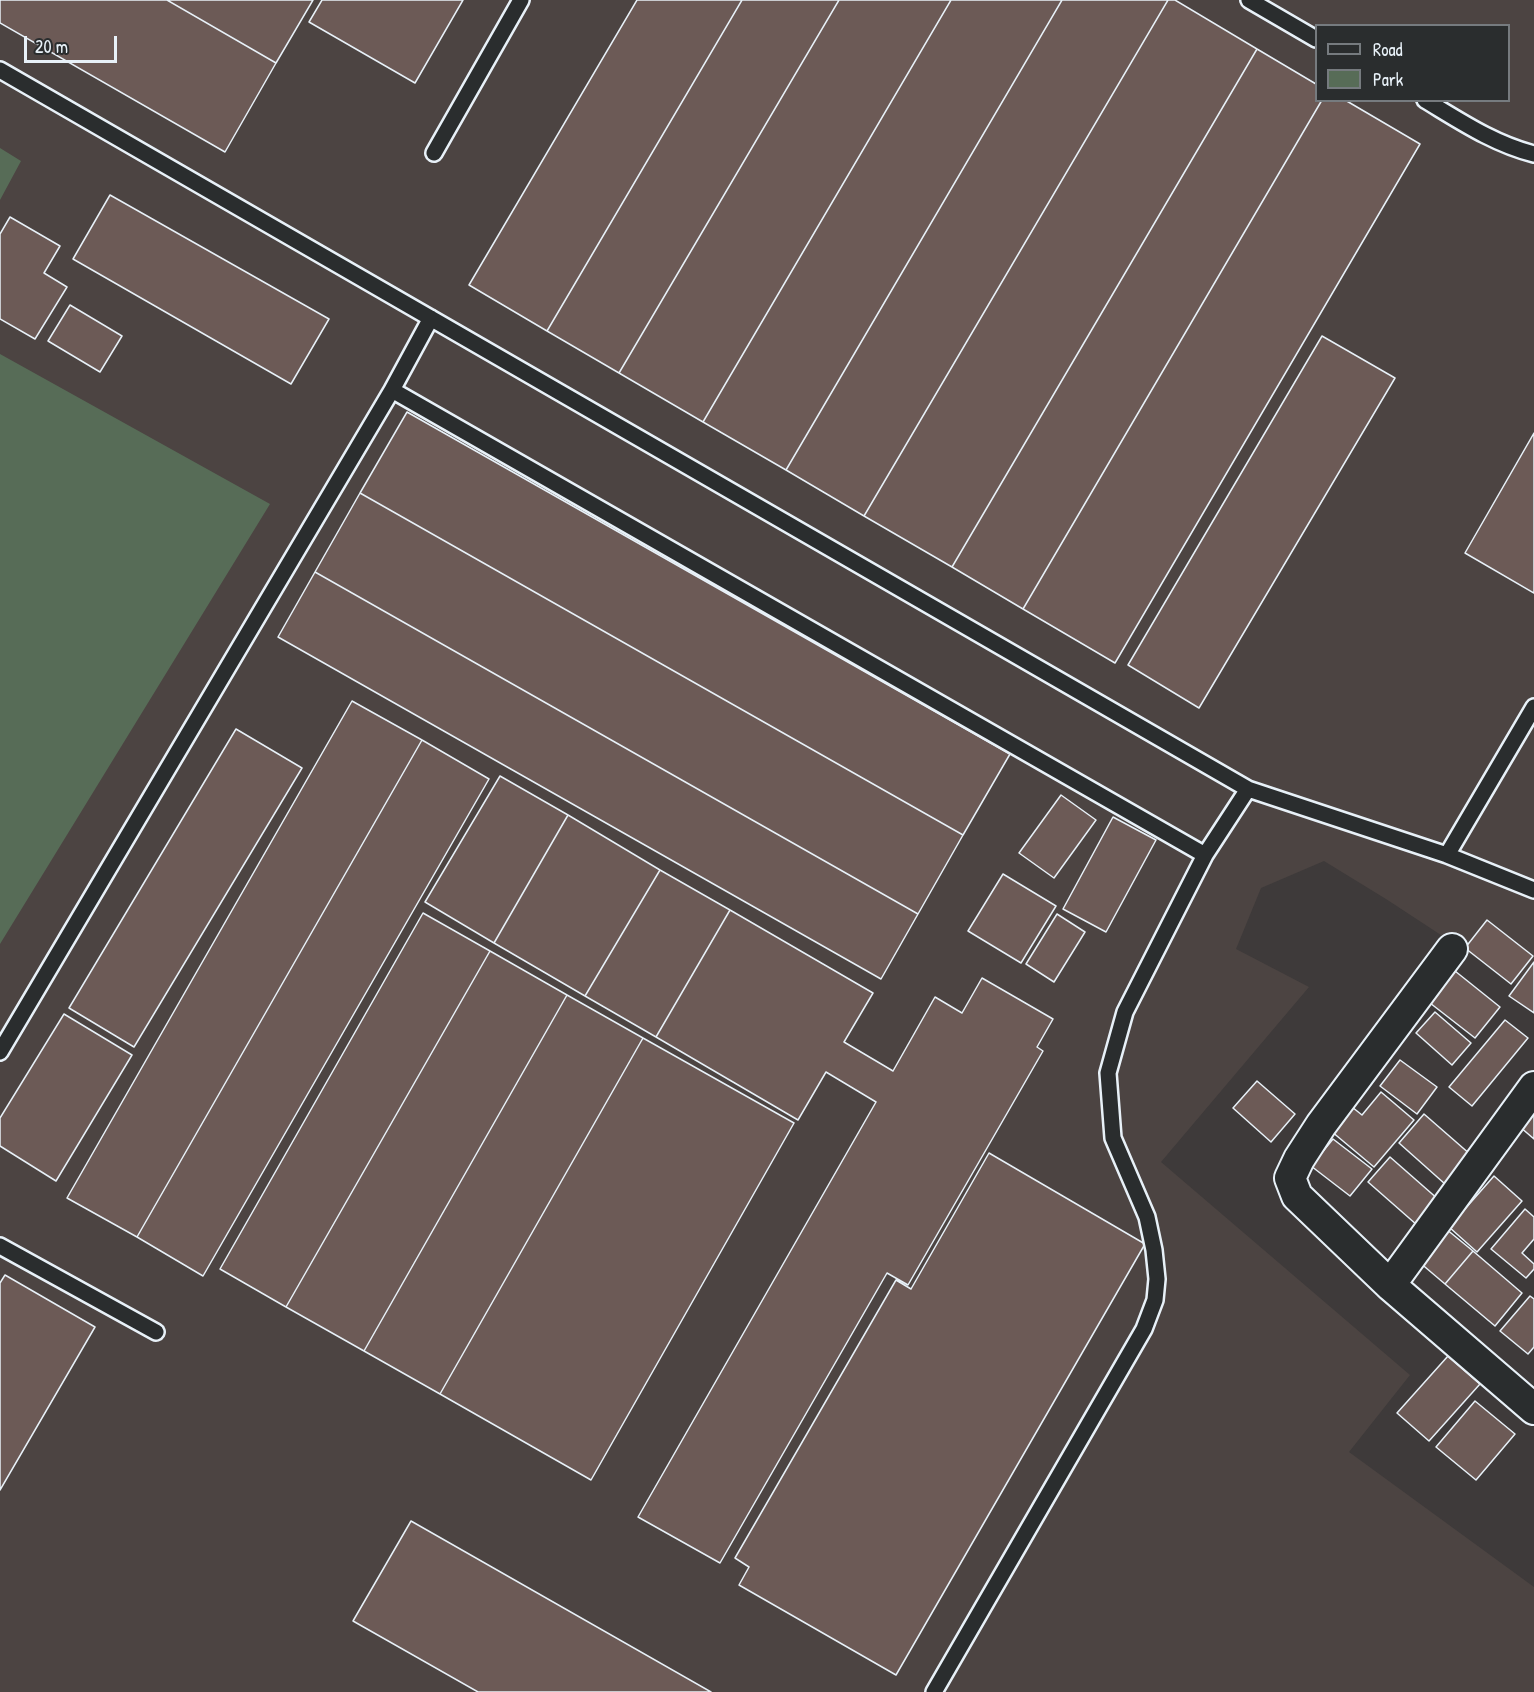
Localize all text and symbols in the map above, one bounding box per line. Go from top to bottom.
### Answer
scale bar [27,24,120,62]
legend [1315,24,1510,102]
text: 20 m [35,34,68,59]
text: Road [1373,37,1403,62]
text: Park [1373,67,1403,92]

